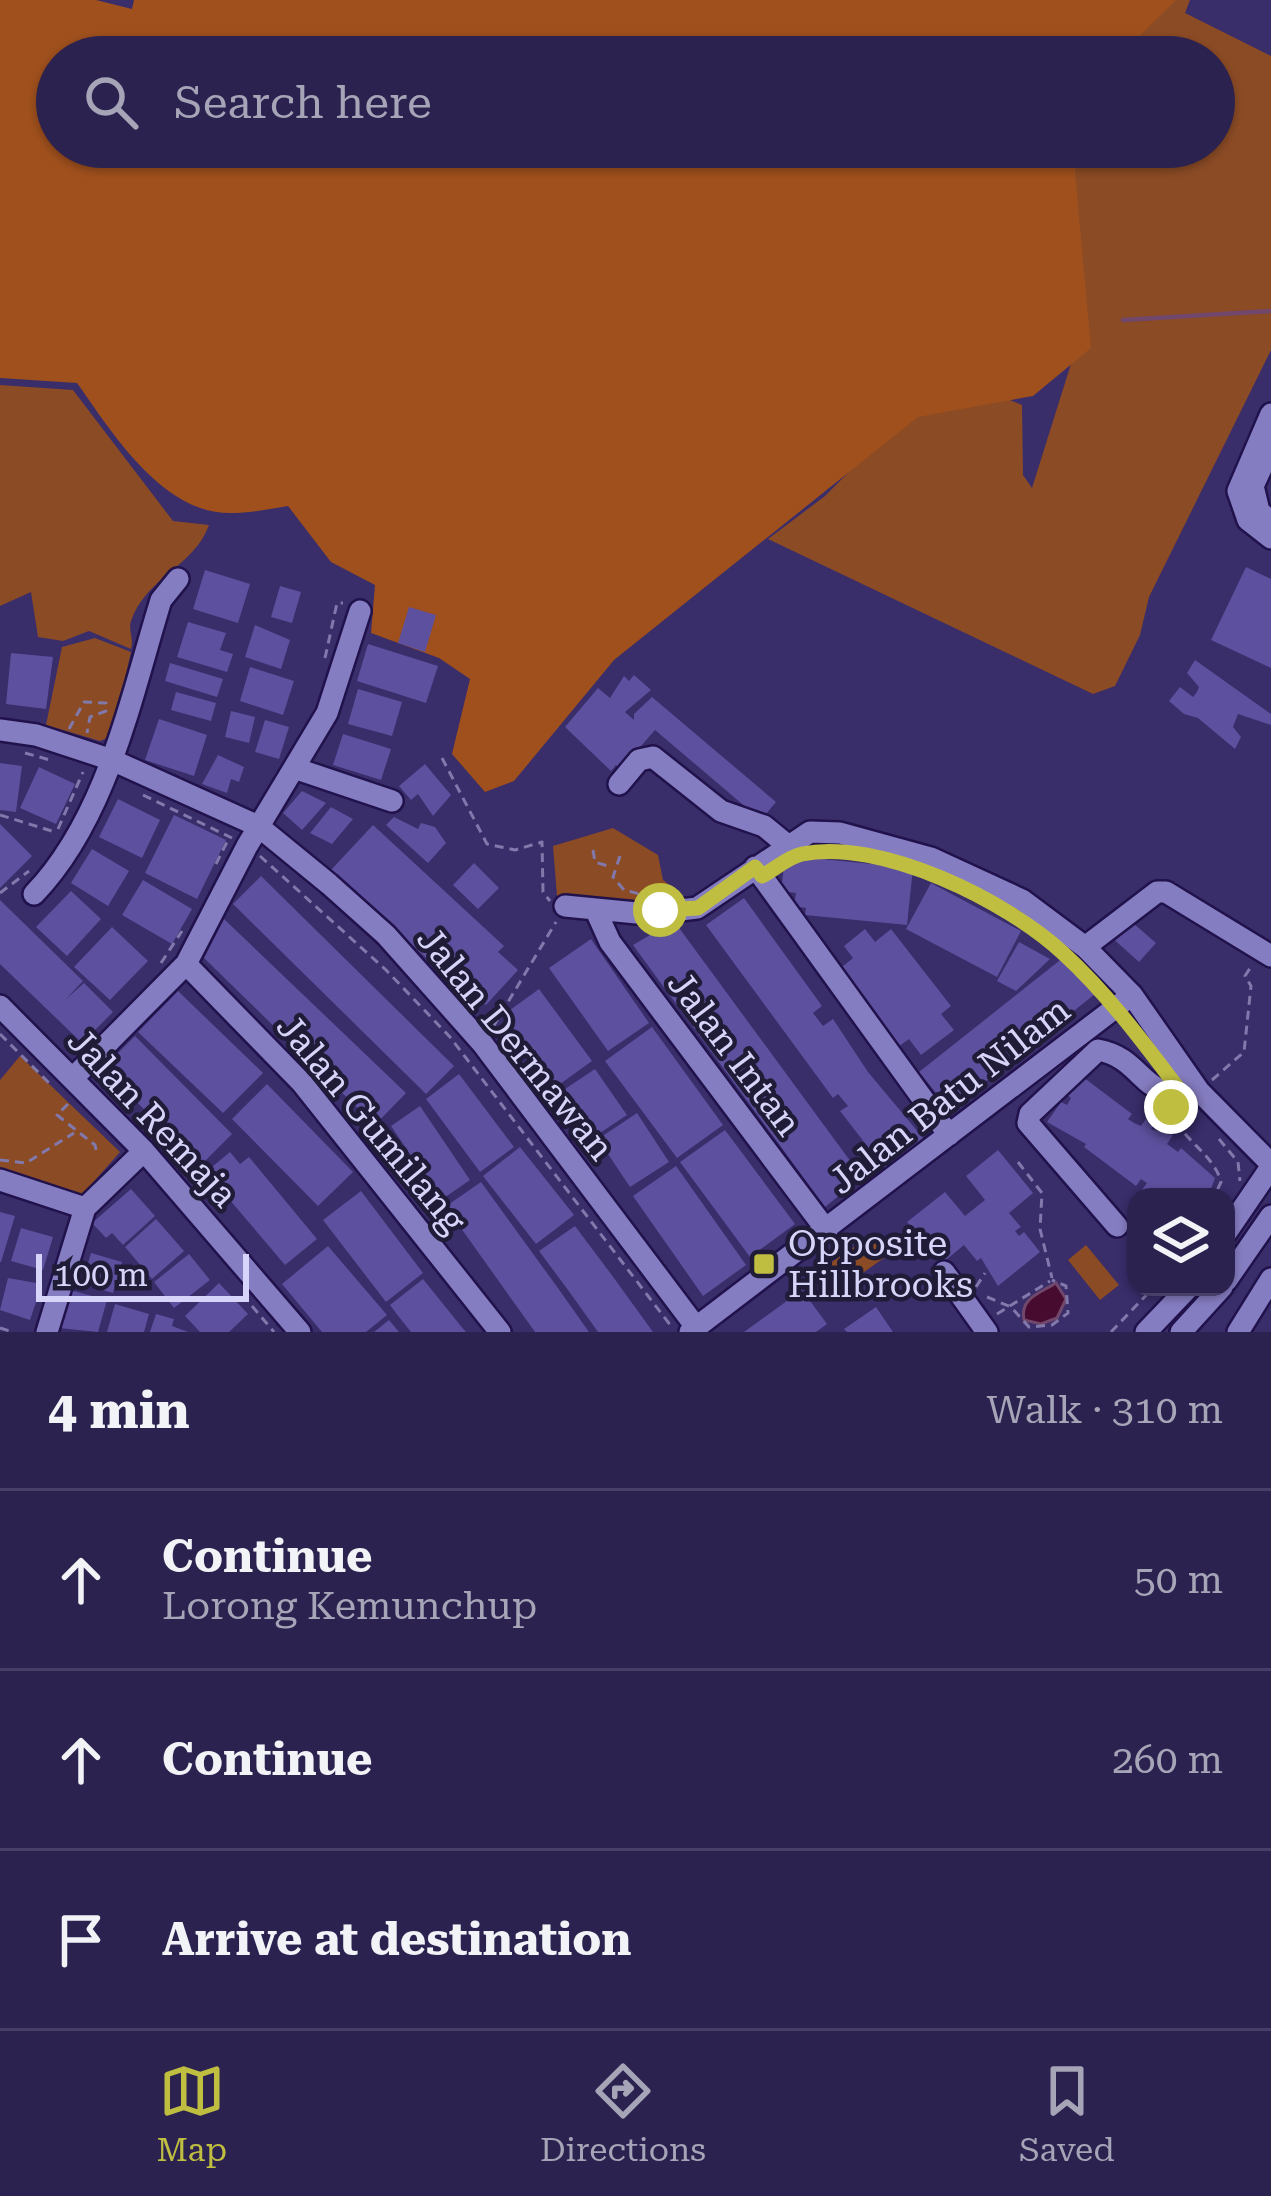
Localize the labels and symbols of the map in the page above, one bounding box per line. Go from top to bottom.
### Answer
route start [633,883,687,937]
street label: Jalan Dermawan [408,918,622,1169]
street label: Jalan Intan [659,963,810,1144]
street label: Jalan Batu Nilam [821,989,1078,1203]
street label: Jalan Gumilang [268,1006,475,1242]
street label: Jalan Remaja [59,1020,246,1216]
route end [1144,1080,1198,1134]
place label: Opposite Hillbrooks [788,1223,973,1306]
scale bar [36,1248,249,1301]
marker: Opposite Hillbrooks [751,1251,777,1277]

